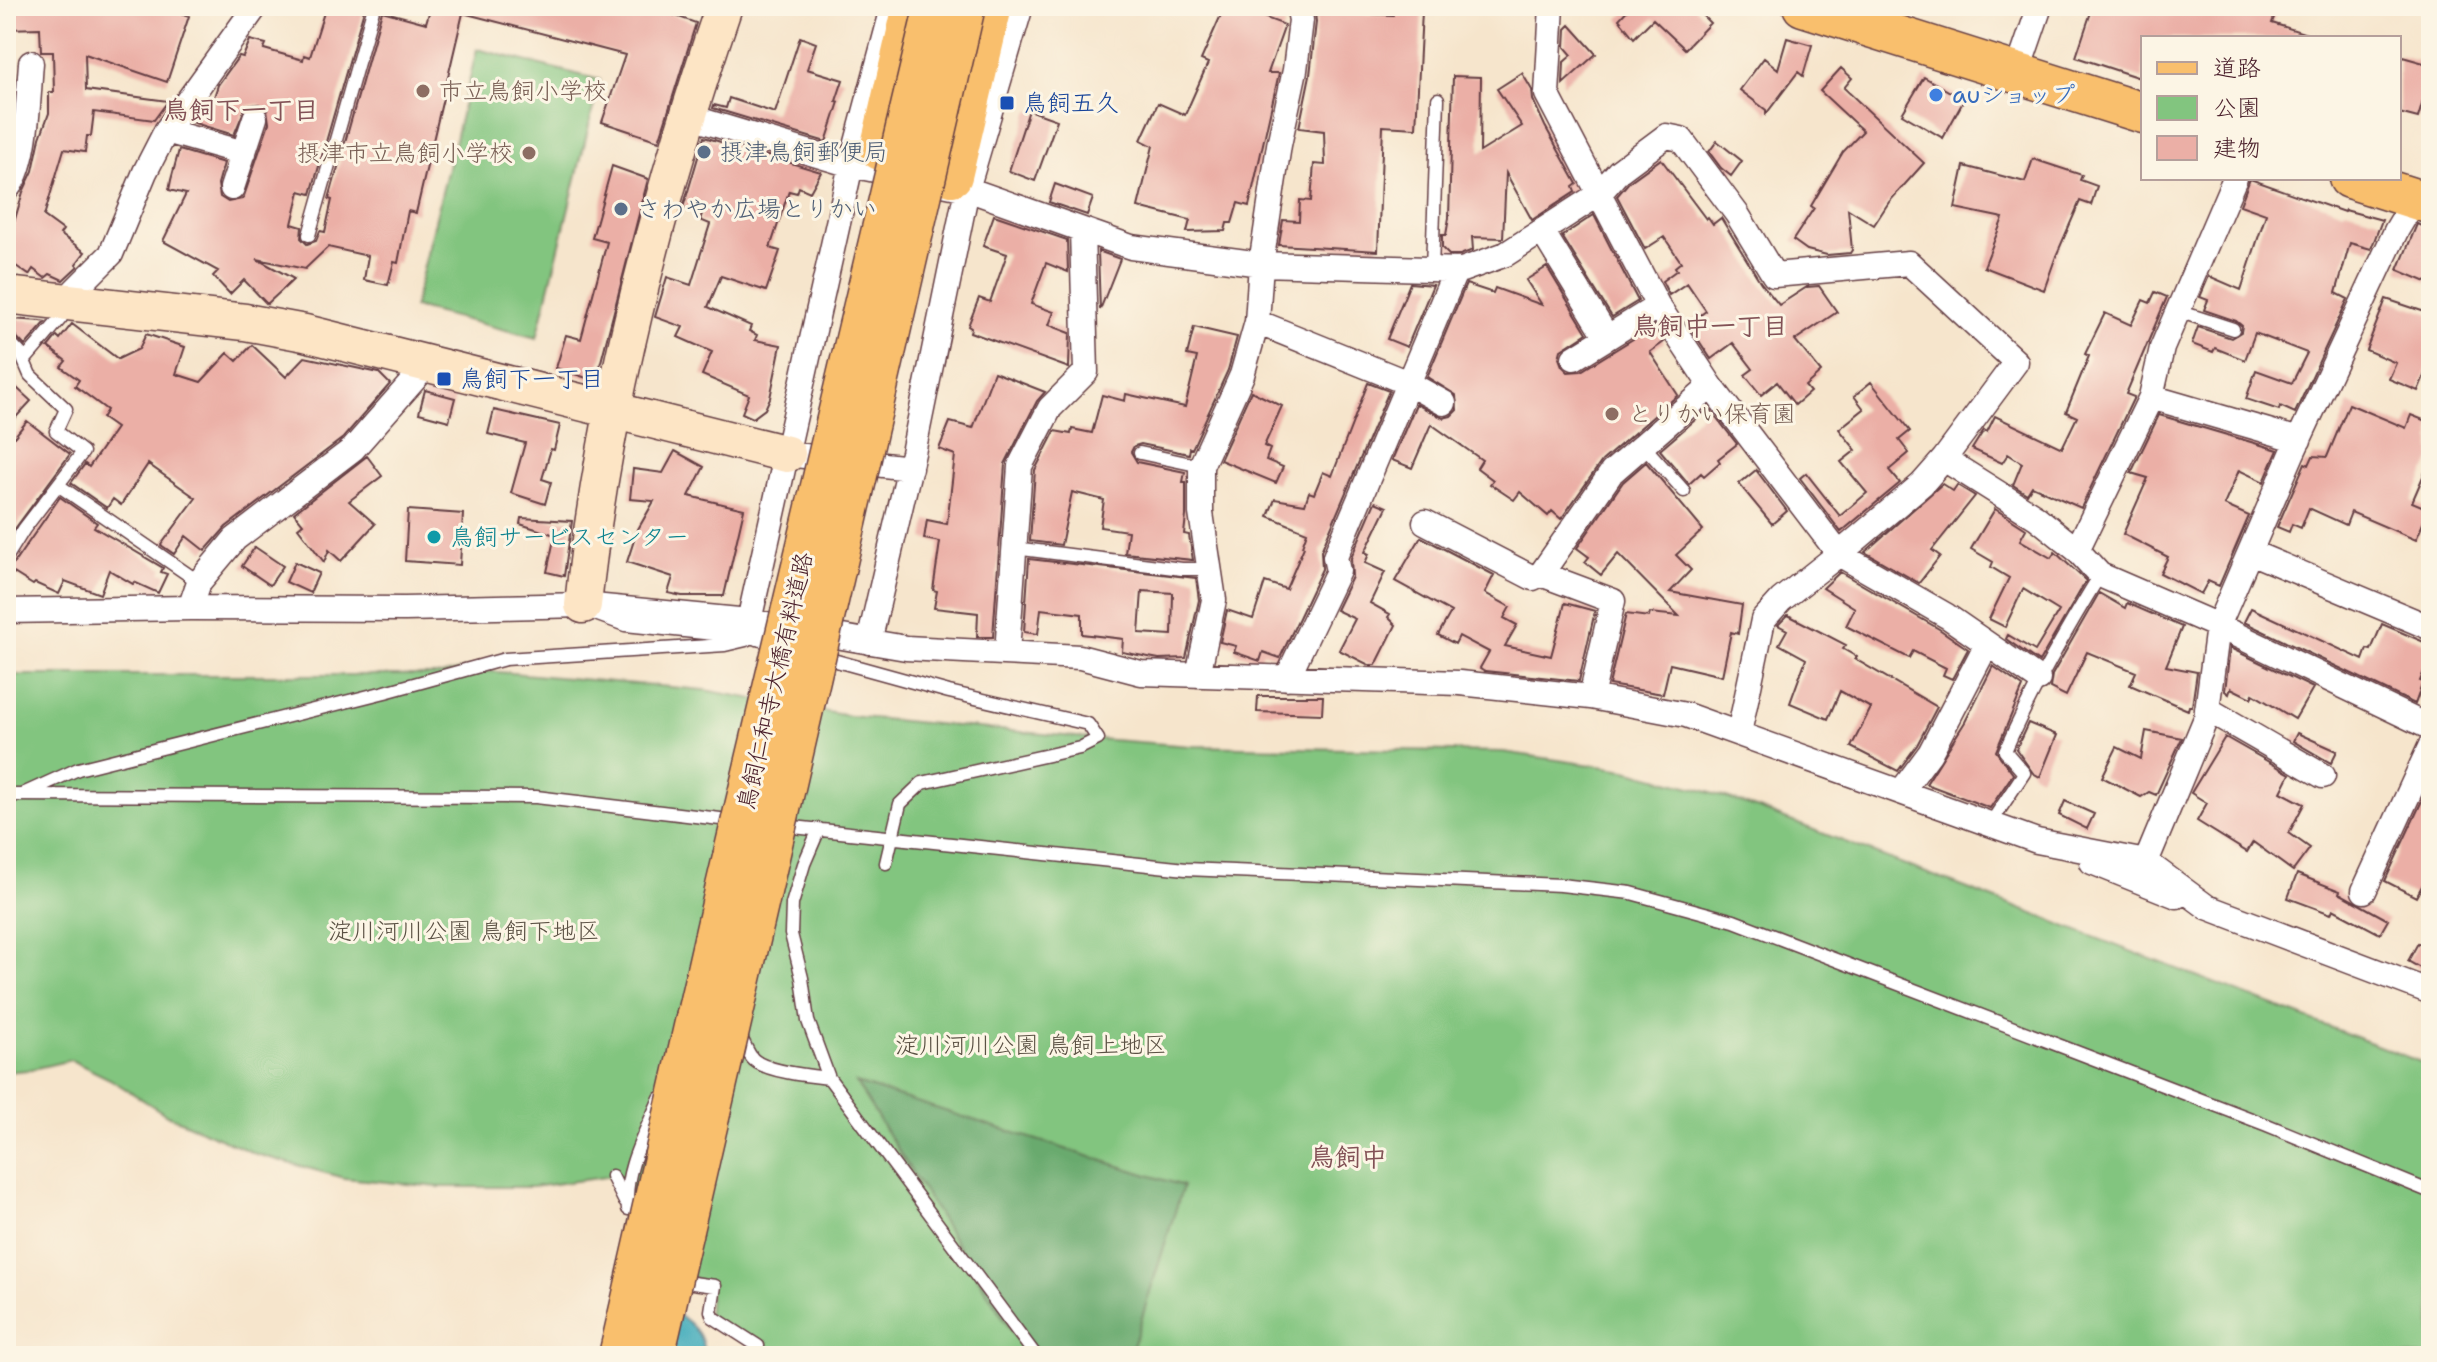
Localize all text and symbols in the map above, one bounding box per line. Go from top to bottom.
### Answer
legend [2141,36,2401,180]
text: 道路 [2213,52,2261,84]
place label: 市立鳥飼小学校 [439,75,607,107]
place label: auショップ [1952,79,2075,111]
marker: 市立鳥飼小学校 [414,82,432,100]
marker: auショップ [1927,86,1945,104]
place label: 鳥飼五久 [1023,87,1119,119]
district label: 鳥飼下一丁目 [163,92,319,127]
text: 公園 [2213,92,2261,124]
marker: 鳥飼五久 [998,94,1016,112]
text: 建物 [2213,132,2261,164]
place label: 摂津鳥飼郵便局 [720,136,888,168]
place label: 摂津市立鳥飼小学校 [297,137,513,169]
marker: 摂津鳥飼郵便局 [695,143,713,161]
marker: 摂津市立鳥飼小学校 [520,144,538,162]
place label: さわやか広場とりかい [637,193,877,225]
marker: さわやか広場とりかい [612,200,630,218]
district label: 鳥飼中一丁目 [1632,308,1788,343]
place label: 鳥飼下一丁目 [460,363,604,395]
marker: 鳥飼下一丁目 [435,370,453,388]
place label: とりかい保育園 [1628,398,1796,430]
marker: とりかい保育園 [1603,405,1621,423]
place label: 鳥飼サービスセンター [450,521,689,553]
marker: 鳥飼サービスセンター [425,528,443,546]
street label: 鳥飼仁和寺大橋有料道路 [730,549,820,813]
park label: 淀川河川公園 鳥飼下地区 [328,915,600,947]
park label: 淀川河川公園 鳥飼上地区 [895,1029,1167,1061]
district label: 鳥飼中 [1309,1139,1387,1174]

